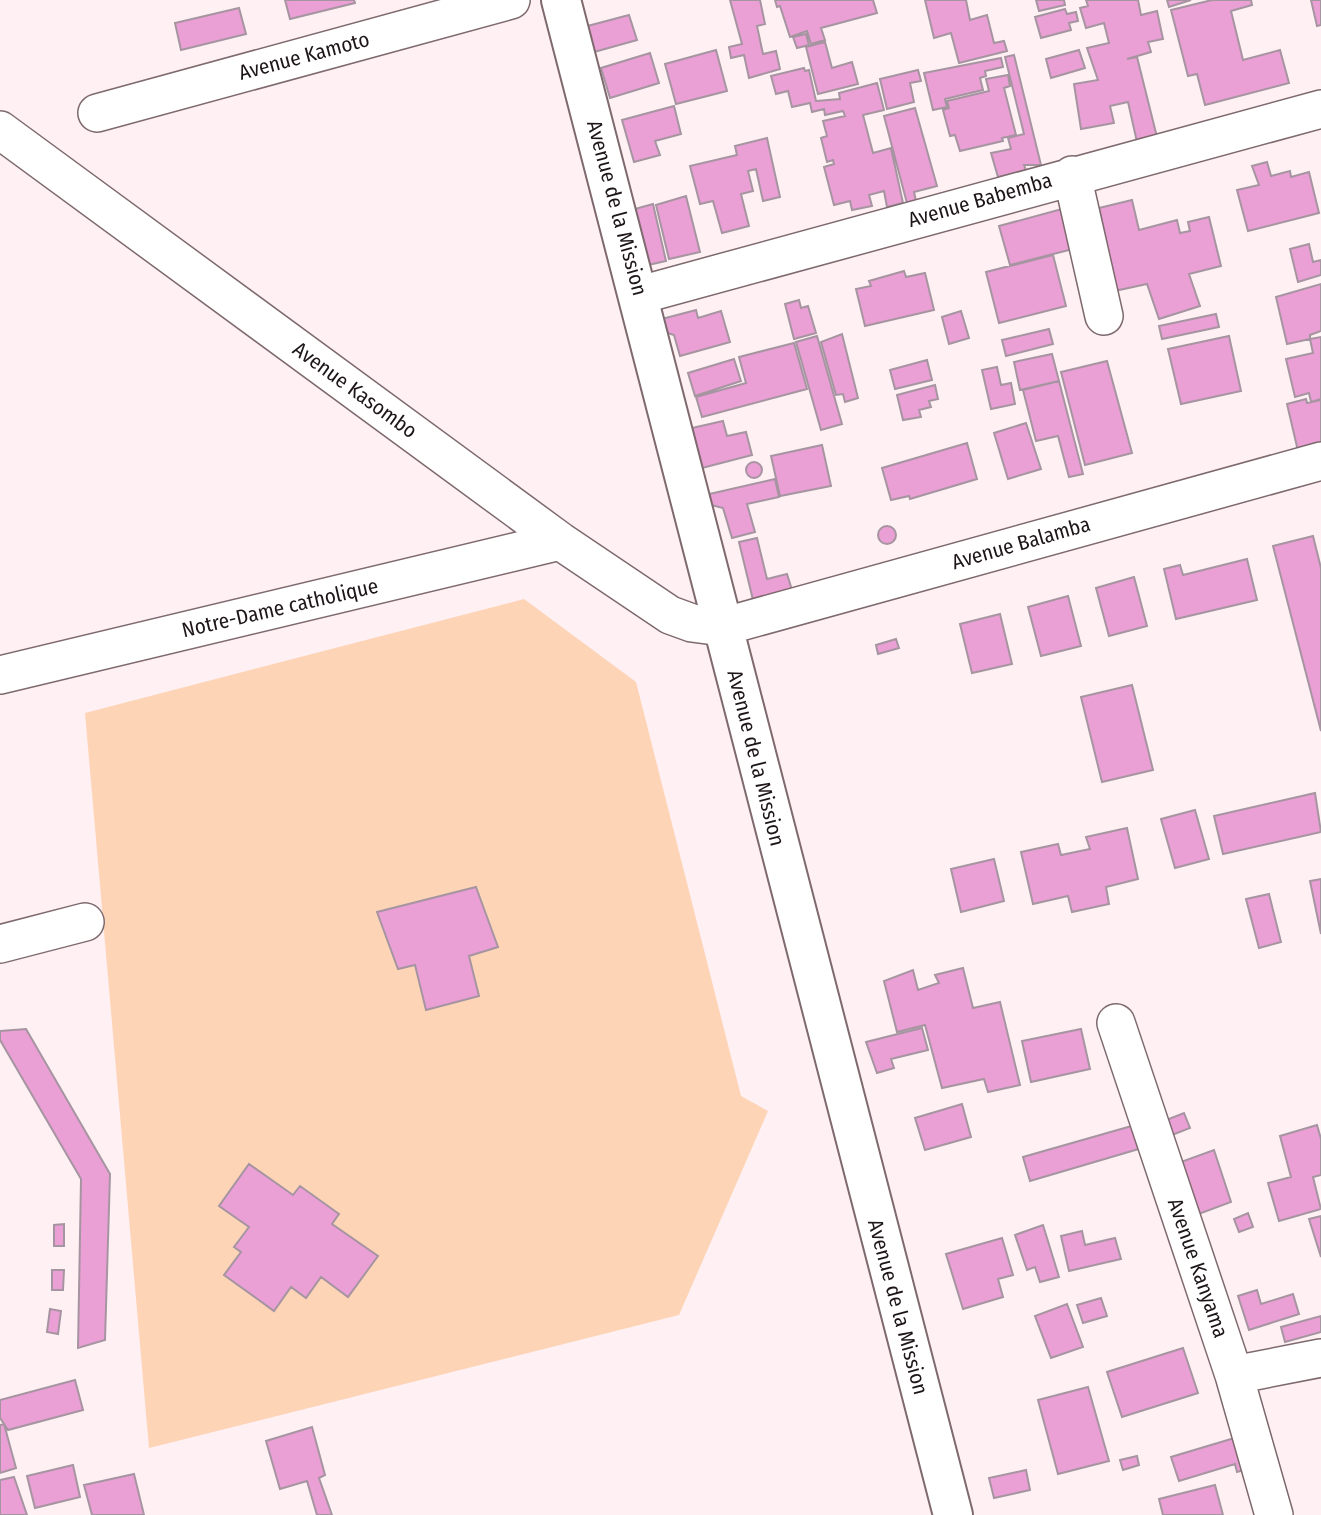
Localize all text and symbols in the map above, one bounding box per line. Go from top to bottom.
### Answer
street label: Avenue Kamoto [236,26,372,86]
street label: Avenue de la Mission [581,117,653,299]
street label: Avenue Babemba [905,167,1055,233]
street label: Avenue Kasombo [288,336,422,444]
street label: Avenue Balamba [949,511,1093,575]
street label: Notre-Dame catholique [179,573,381,643]
street label: Avenue de la Mission [722,667,790,849]
street label: Avenue Kanyama [1162,1195,1234,1341]
street label: Avenue de la Mission [862,1216,934,1398]

